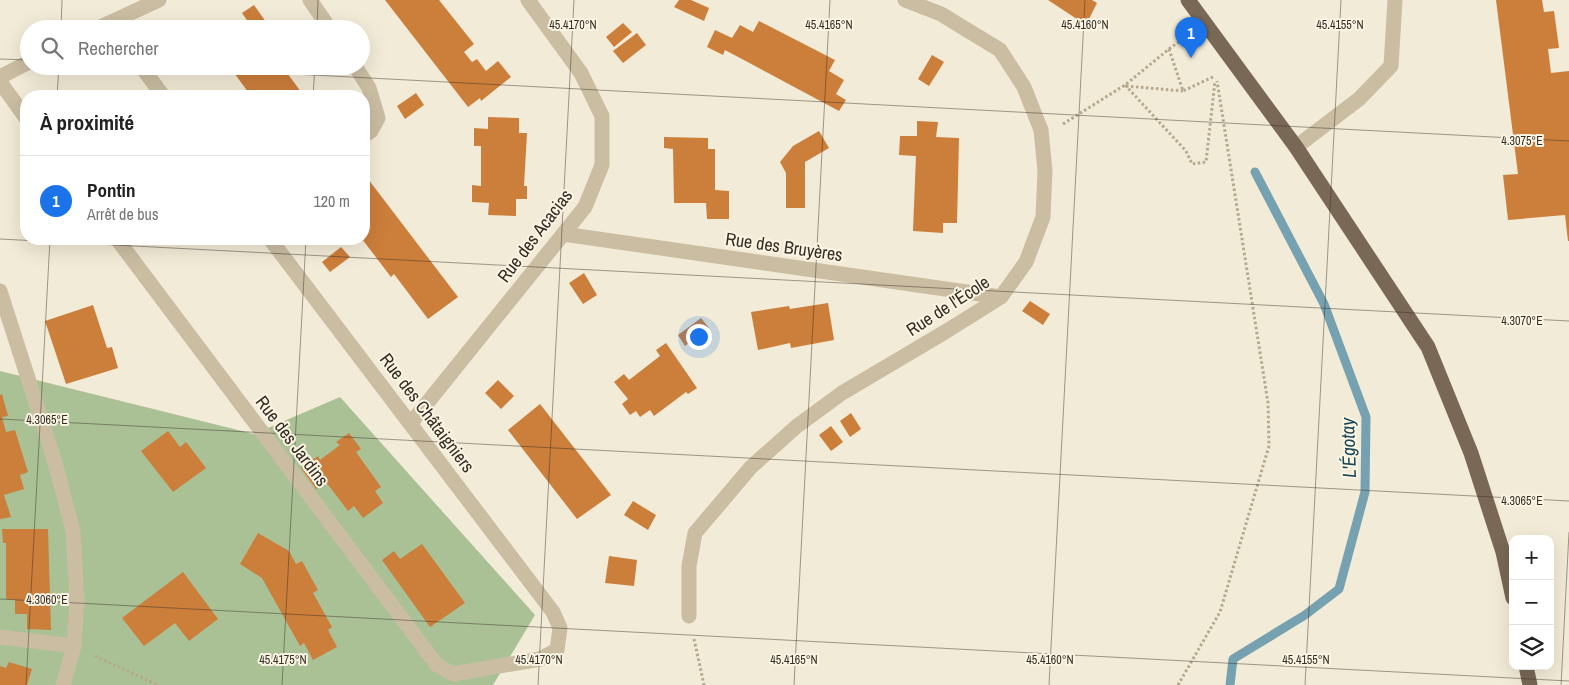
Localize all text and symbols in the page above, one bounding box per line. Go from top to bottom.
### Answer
text: 45.4170°N [549,17,597,33]
text: 45.4165°N [805,17,853,33]
text: 45.4160°N [1061,17,1109,33]
pin: 1 [1175,17,1207,58]
text: 45.4155°N [1316,17,1364,33]
search box [20,20,370,75]
icon: search [38,34,66,62]
text: Rechercher [78,35,159,61]
text: À proximité [40,108,134,137]
text: 4.3075°E [1501,133,1543,149]
text: Pontin [87,177,135,203]
street label: Rue des Acacias [491,184,578,287]
text: 1 [52,190,60,212]
text: 120 m [314,190,350,212]
text: Arrêt de bus [87,203,158,225]
street label: Rue des Bruyères [724,226,844,267]
street label: Rue de l'École [901,269,994,342]
text: 4.3070°E [1501,313,1543,329]
your location [686,324,712,350]
street label: Rue des Châtaigniers [374,348,481,478]
street label: Rue des Jardins [250,390,335,491]
text: 4.3065°E [26,412,68,428]
water label: L'Égotay [1334,416,1362,479]
text: 4.3065°E [1501,493,1543,509]
map controls [1509,535,1554,670]
button: + [1509,535,1554,580]
button: − [1509,580,1554,625]
text: 4.3060°E [26,592,68,608]
button: layers [1509,625,1554,670]
text: 45.4175°N [259,652,307,668]
text: 45.4170°N [515,652,563,668]
text: 45.4165°N [770,652,818,668]
text: 45.4160°N [1026,652,1074,668]
text: 45.4155°N [1282,652,1330,668]

